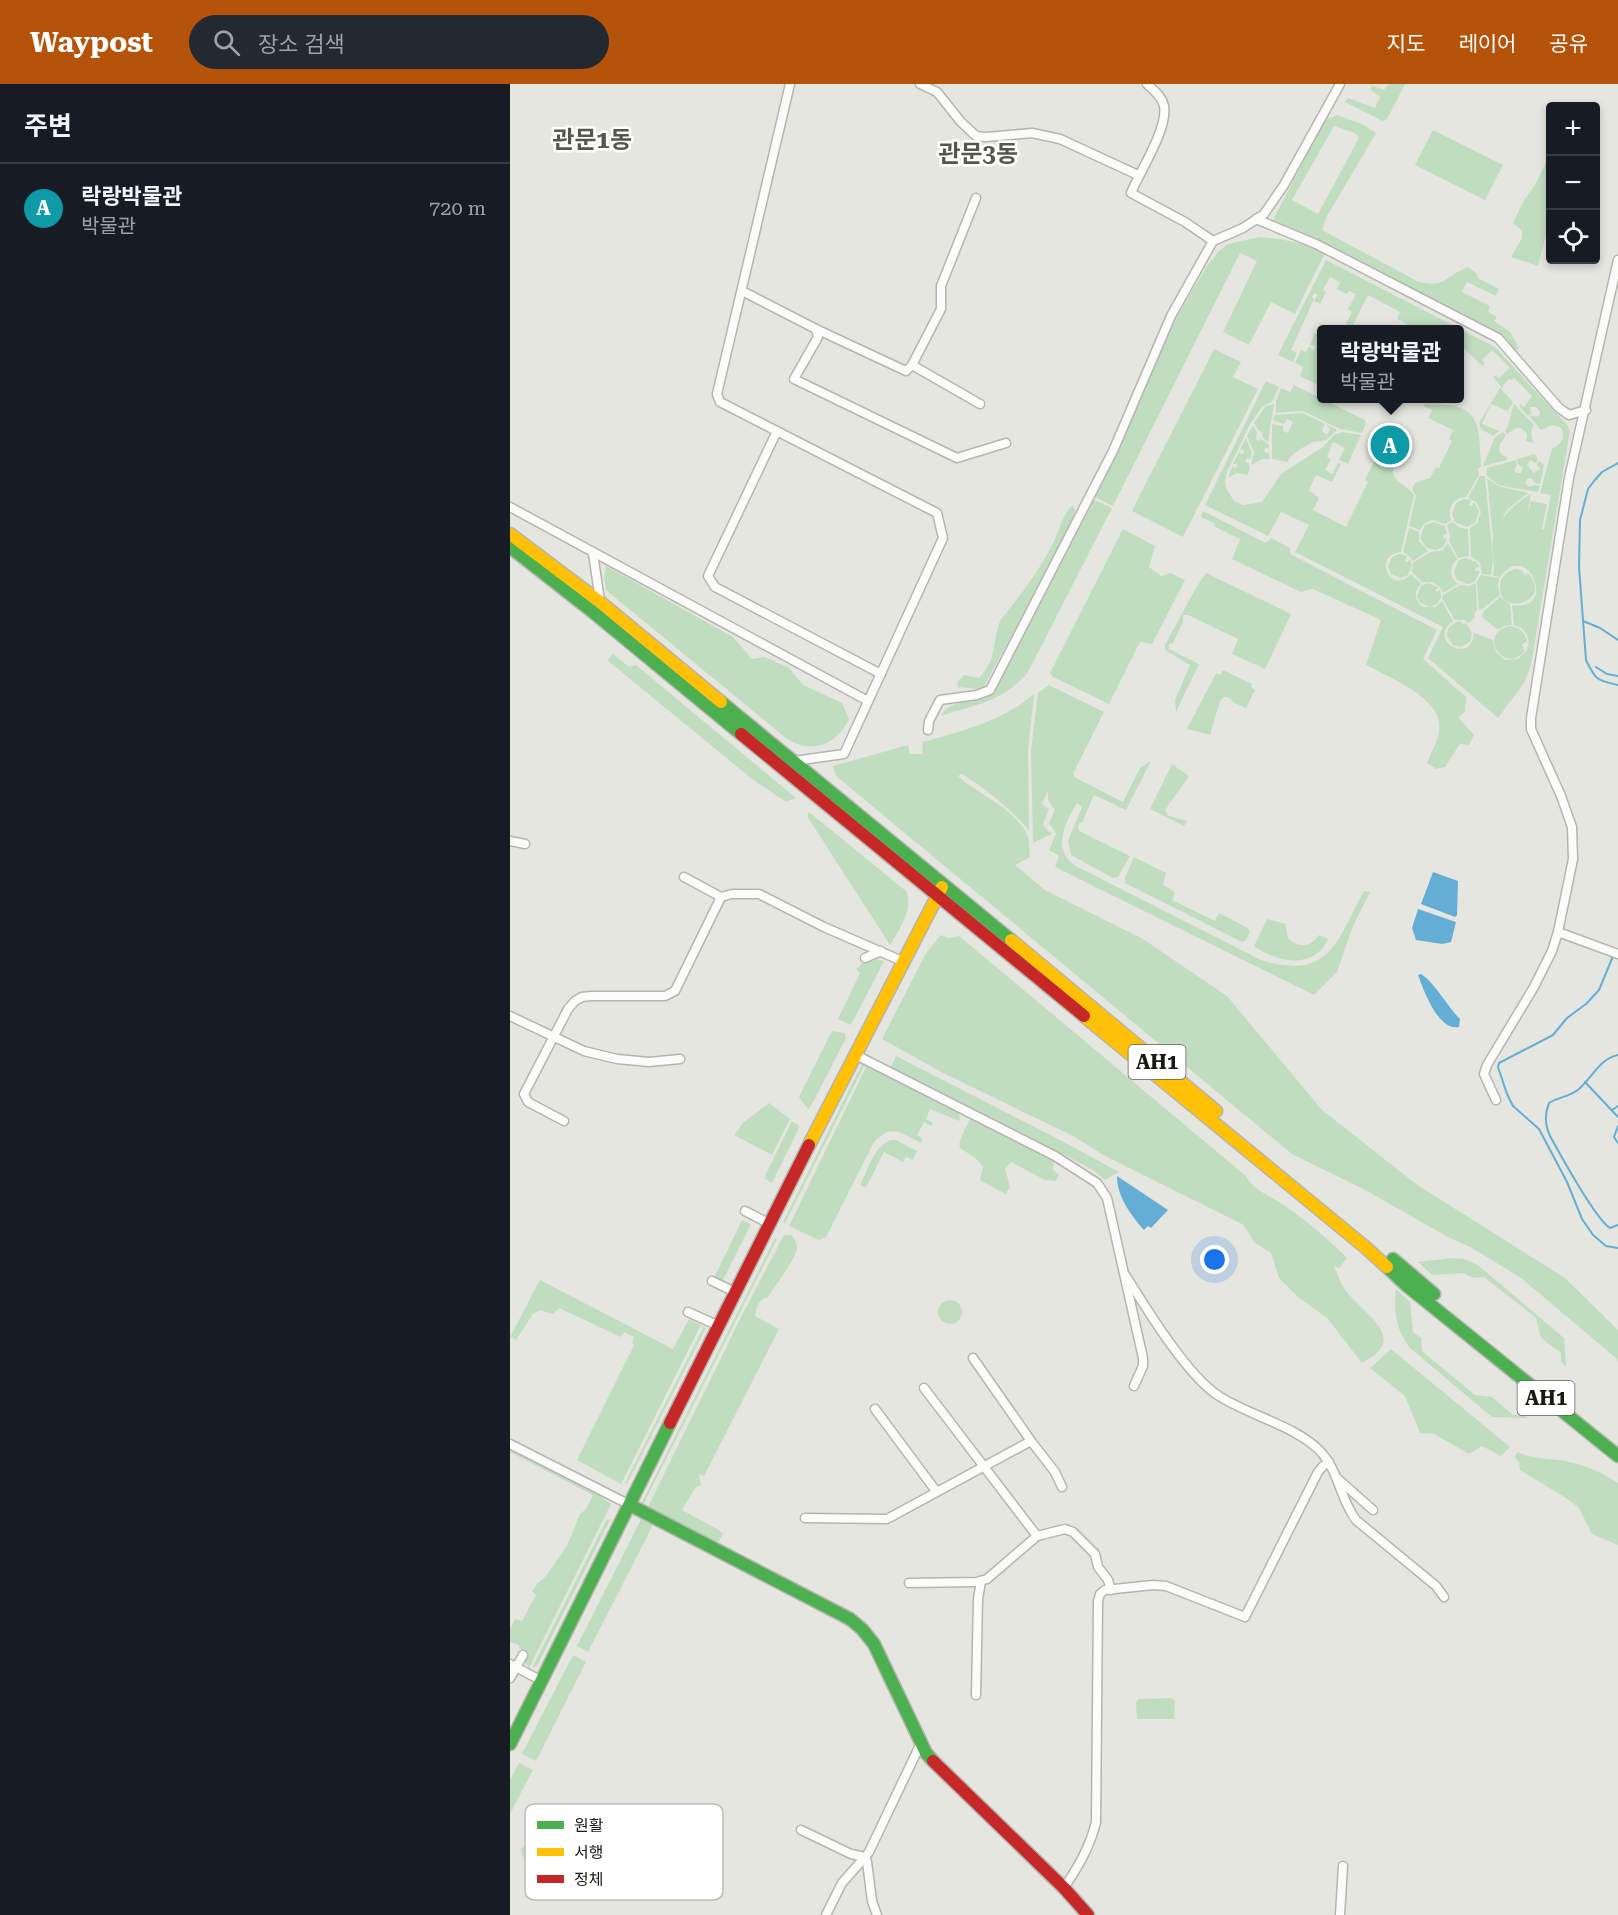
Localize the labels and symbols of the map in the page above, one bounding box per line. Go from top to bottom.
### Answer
district label: 관문1동 [552,126,632,154]
district label: 관문3동 [938,140,1018,168]
pin: A [1370,422,1410,468]
road number: AH1 [1128,1045,1186,1079]
your location [1200,1245,1229,1274]
road number: AH1 [1518,1381,1574,1415]
legend [525,1804,723,1900]
text: 원활 [574,1816,604,1835]
text: 서행 [574,1843,603,1862]
text: 정체 [574,1870,603,1889]

